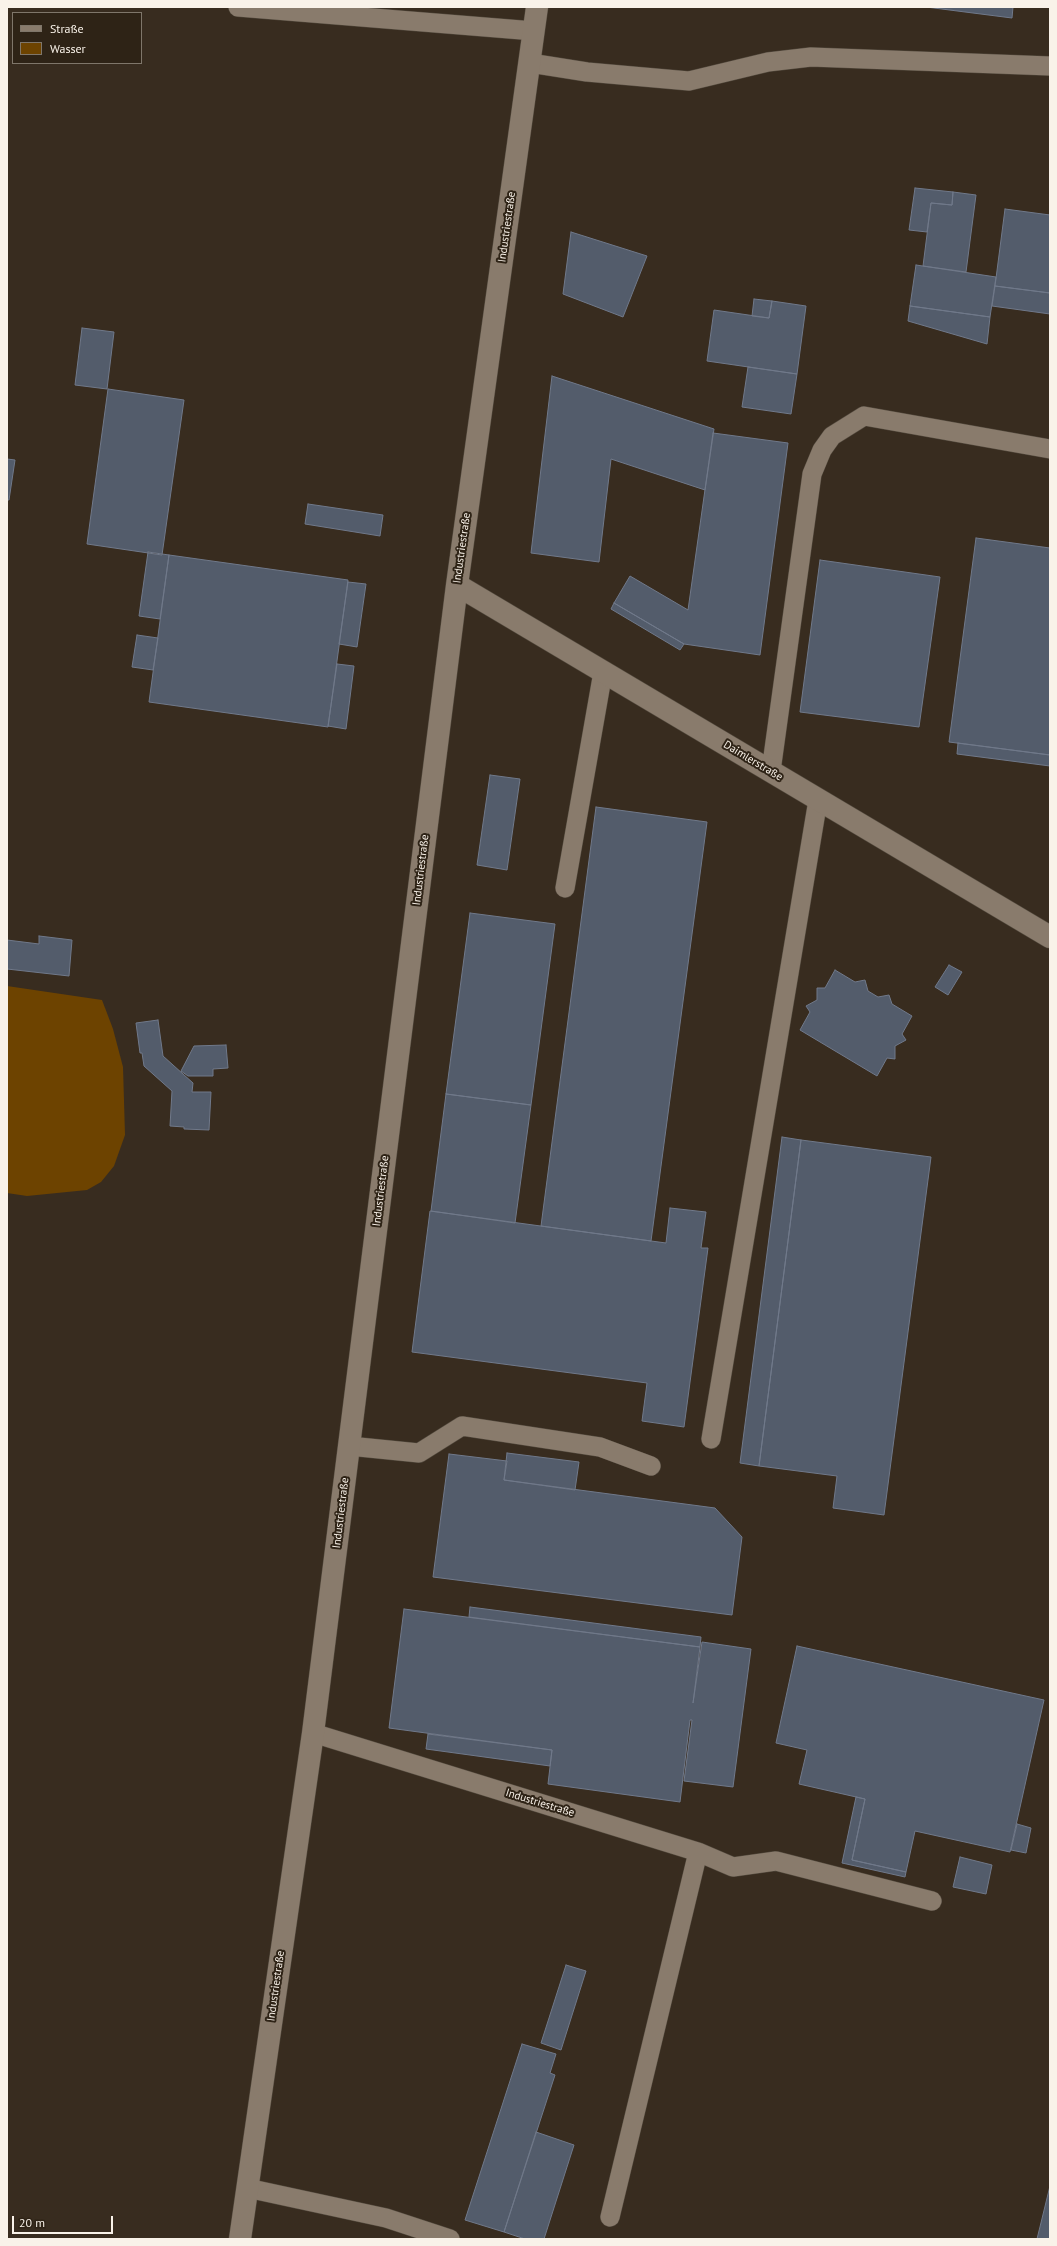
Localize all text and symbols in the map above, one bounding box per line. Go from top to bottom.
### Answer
legend [12,12,142,64]
text: Straße [50,21,84,36]
text: Wasser [50,41,86,56]
street label: Industriestraße [495,191,519,263]
street label: Industriestraße [450,512,474,584]
street label: Daimlerstraße [721,738,785,784]
street label: Industriestraße [410,834,432,906]
street label: Industriestraße [370,1155,392,1227]
street label: Industriestraße [330,1477,352,1549]
street label: Industriestraße [504,1786,576,1820]
street label: Industriestraße [264,1950,288,2022]
scale bar [14,2208,115,2234]
text: 20 m [19,2215,45,2230]

